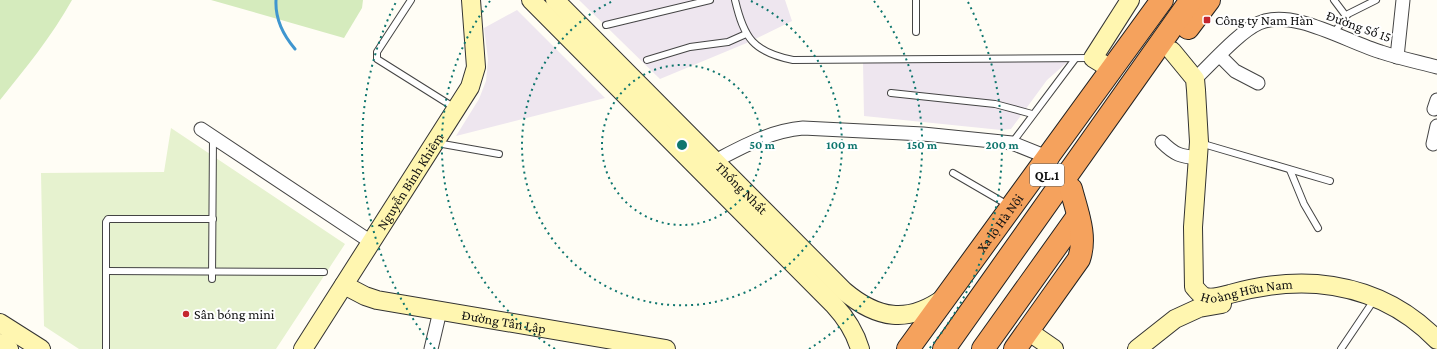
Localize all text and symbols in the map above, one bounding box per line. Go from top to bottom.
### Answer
street label: Đường Số 15 [1324,7,1394,45]
place label: Công ty Nam Hàn [1215,12,1314,28]
marker: Công ty Nam Hàn [1202,15,1212,25]
street label: Nguyễn Bỉnh Khiêm [373,130,447,233]
centre of rings [675,138,689,152]
text: 50 m [749,138,776,152]
text: 100 m [826,138,859,152]
text: 150 m [907,138,938,152]
text: 200 m [985,138,1019,152]
street label: Thống Nhất [712,159,771,218]
road number: QL.1 [1030,164,1064,186]
street label: Xa lộ Hà Nội [973,190,1027,255]
street label: Hoàng Hữu Nam [1199,276,1293,306]
place label: Sân bóng mini [194,306,275,322]
street label: Đường Tân Lập [460,306,547,337]
marker: Sân bóng mini [181,309,191,319]

